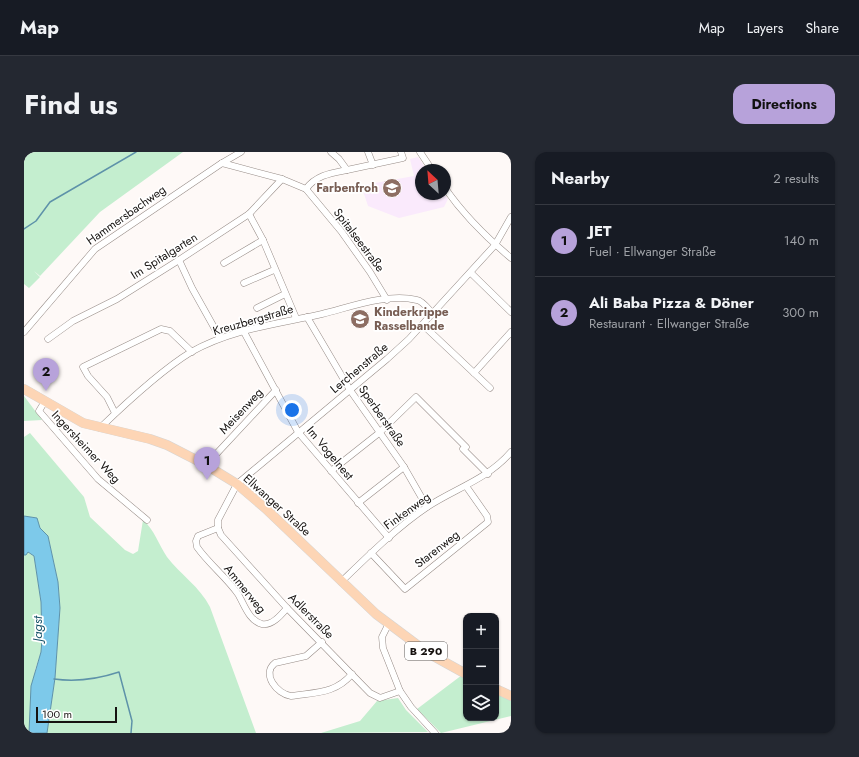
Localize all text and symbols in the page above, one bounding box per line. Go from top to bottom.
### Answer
text: Map [20,14,59,41]
text: Map [699,18,725,38]
text: Layers [747,18,783,38]
text: Share [805,18,839,38]
text: Find us [24,84,118,125]
button: Directions [733,84,835,124]
north arrow [415,164,451,200]
text: Nearby [551,166,609,190]
text: 2 results [773,169,819,188]
school or university icon: Farbenfroh [381,177,403,199]
place label: Farbenfroh [316,179,378,197]
street label: Hammersbachweg [82,181,170,249]
street label: Spitalseestraße [329,204,389,276]
text: JET [589,220,611,242]
street label: Im Spitalgarten [127,228,201,284]
text: 1 [561,231,567,250]
text: 140 m [784,231,819,250]
text: Fuel · Ellwanger Straße [589,242,716,261]
text: Ali Baba Pizza & Döner [589,292,754,314]
street label: Kreuzbergstraße [211,300,295,340]
place label: Kinderkrippe Rasselbande [374,303,449,335]
text: 2 [560,303,568,322]
text: 300 m [782,303,819,322]
school or university icon: Kinderkrippe Rasselbande [349,308,371,330]
text: Restaurant · Ellwanger Straße [589,314,749,333]
street label: Lerchenstraße [326,338,392,398]
pin: 2 [33,358,59,391]
street label: Sperberstraße [354,382,410,450]
street label: Meisenweg [215,384,267,438]
your location [282,400,302,420]
street label: Ingersheimer Weg [47,406,125,488]
street label: Im Vogelnest [302,422,358,484]
pin: 1 [194,447,220,480]
street label: Ellwanger Straße [239,470,315,540]
street label: Finkenweg [380,488,434,534]
street label: Starenweg [411,526,463,572]
street label: Ammerweg [220,561,270,617]
street label: Adlerstraße [284,589,338,643]
map controls [463,613,499,721]
button: + [463,613,499,649]
water label: Jagst [28,615,47,645]
road number: B 290 [405,642,447,660]
button: − [463,649,499,685]
button: layers [463,685,499,721]
scale bar [36,705,117,724]
text: 100 m [42,706,72,722]

